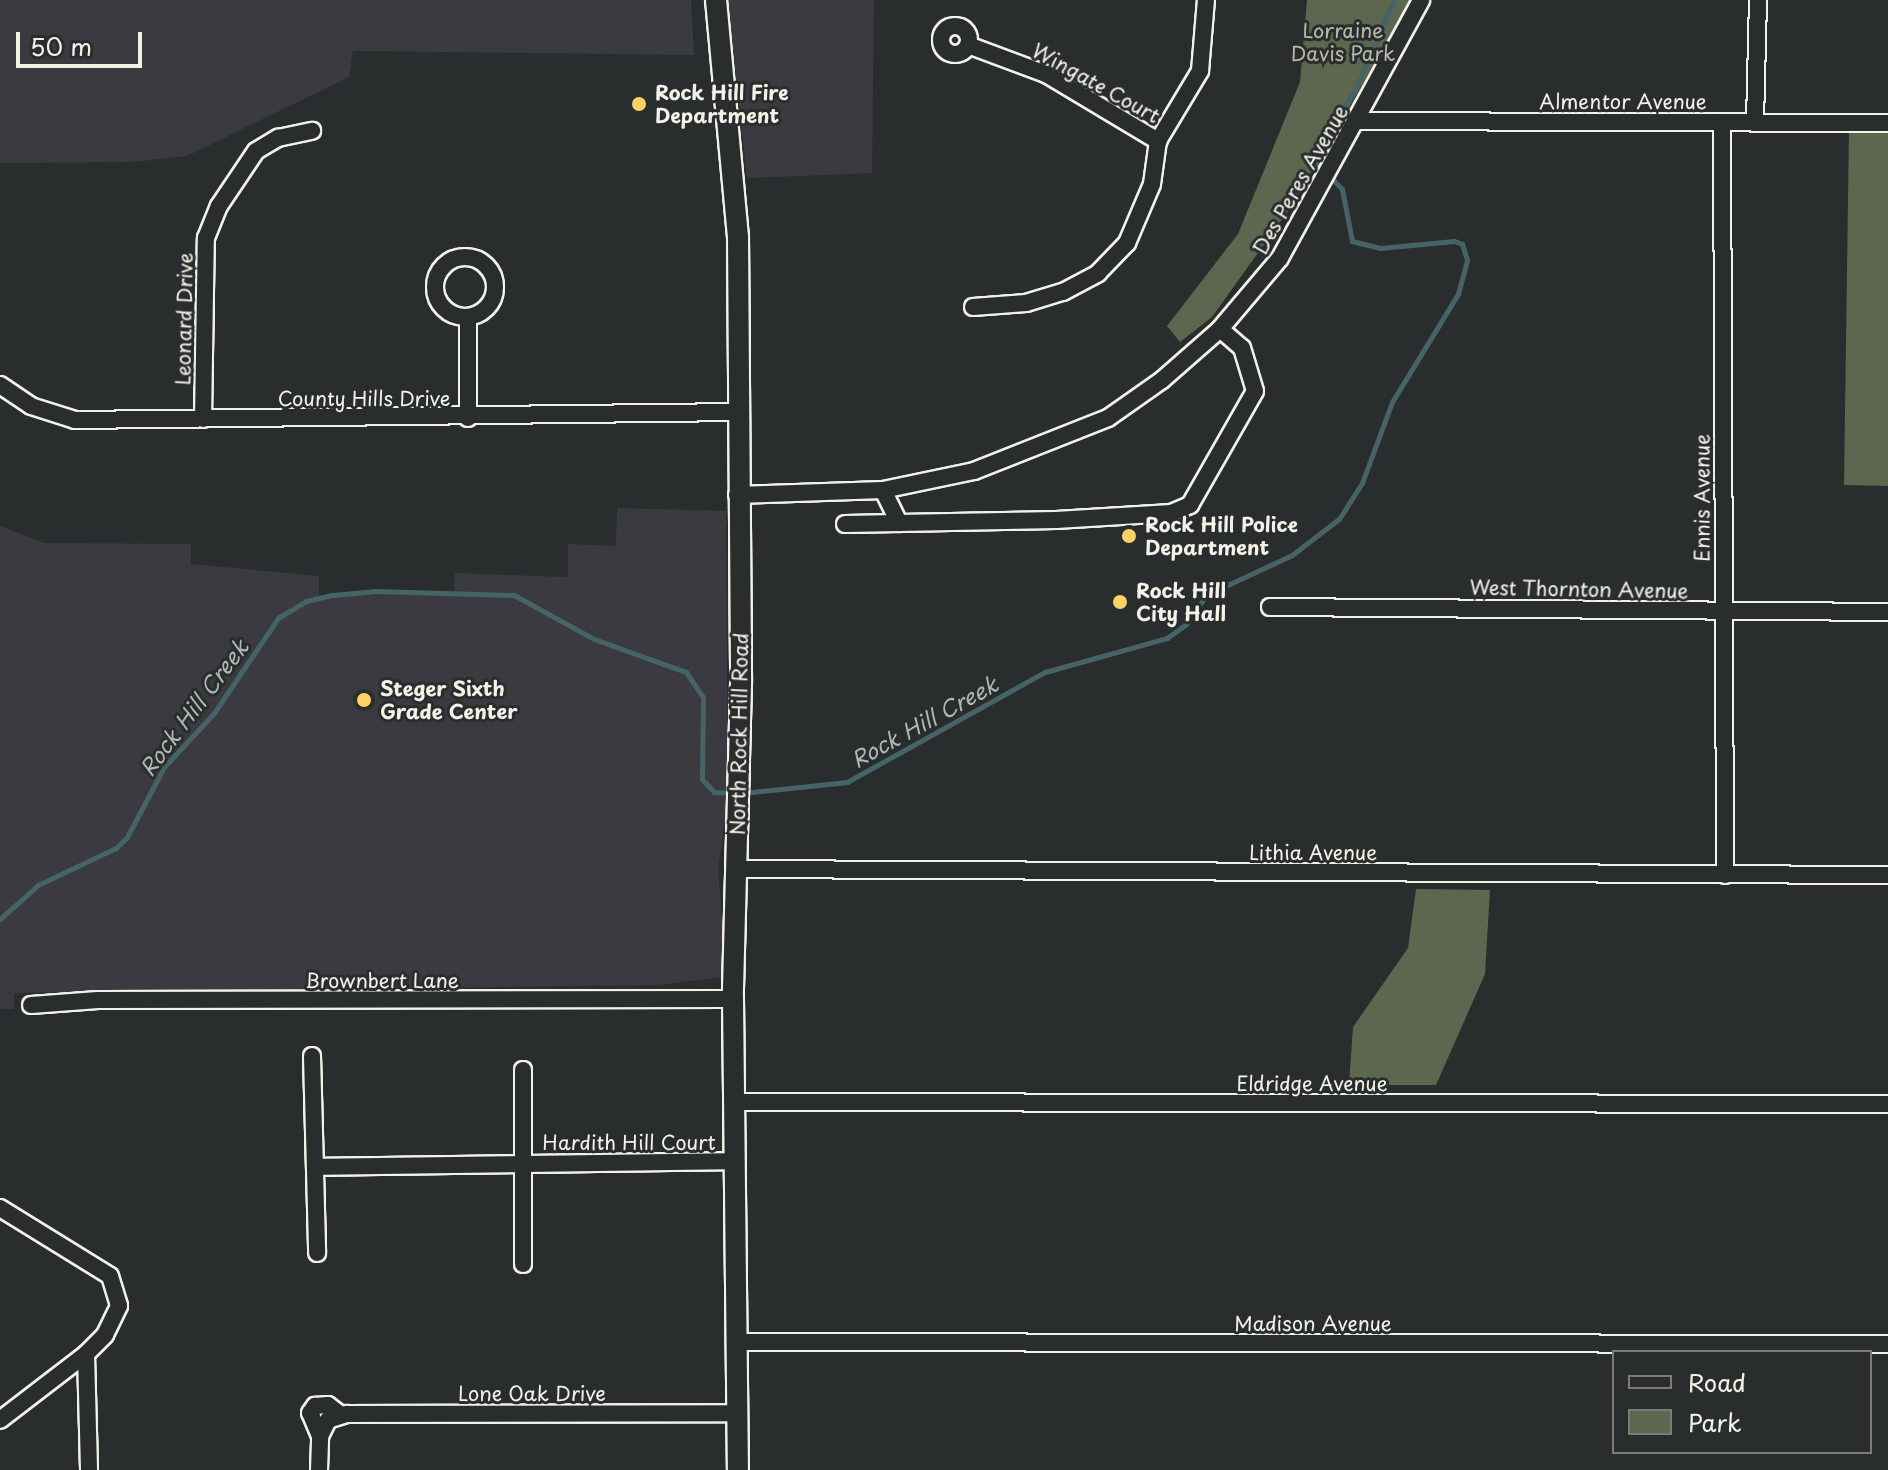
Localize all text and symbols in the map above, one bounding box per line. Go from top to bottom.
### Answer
scale bar [20,16,146,66]
park label: Lorraine Davis Park [1291,18,1395,65]
text: 50 m [30,28,92,64]
street label: Wingate Court [1027,38,1165,128]
place label: Rock Hill Fire Department [655,80,789,127]
street label: Almentor Avenue [1540,89,1706,113]
marker: Rock Hill Fire Department [630,95,648,113]
street label: Des Peres Avenue [1247,101,1353,259]
street label: Leonard Drive [171,251,197,387]
street label: County Hills Drive [277,386,451,410]
street label: Ennis Avenue [1690,435,1714,561]
place label: Rock Hill Police Department [1145,512,1299,559]
marker: Rock Hill Police Department [1120,527,1138,545]
street label: West Thornton Avenue [1470,575,1688,603]
place label: Rock Hill City Hall [1136,578,1225,625]
marker: Rock Hill City Hall [1111,593,1129,611]
water label: Rock Hill Creek [133,633,253,781]
street label: North Rock Hill Road [725,633,753,835]
water label: Rock Hill Creek [846,670,1002,772]
place label: Steger Sixth Grade Center [380,676,518,723]
marker: Steger Sixth Grade Center [355,691,373,709]
street label: Lithia Avenue [1249,840,1377,864]
street label: Brownbert Lane [304,968,460,992]
street label: Eldridge Avenue [1236,1071,1388,1095]
street label: Hardith Hill Court [542,1130,716,1154]
street label: Madison Avenue [1235,1311,1391,1335]
legend [1612,1350,1872,1454]
text: Road [1688,1364,1746,1400]
street label: Lone Oak Drive [457,1381,607,1405]
text: Park [1688,1404,1742,1440]

